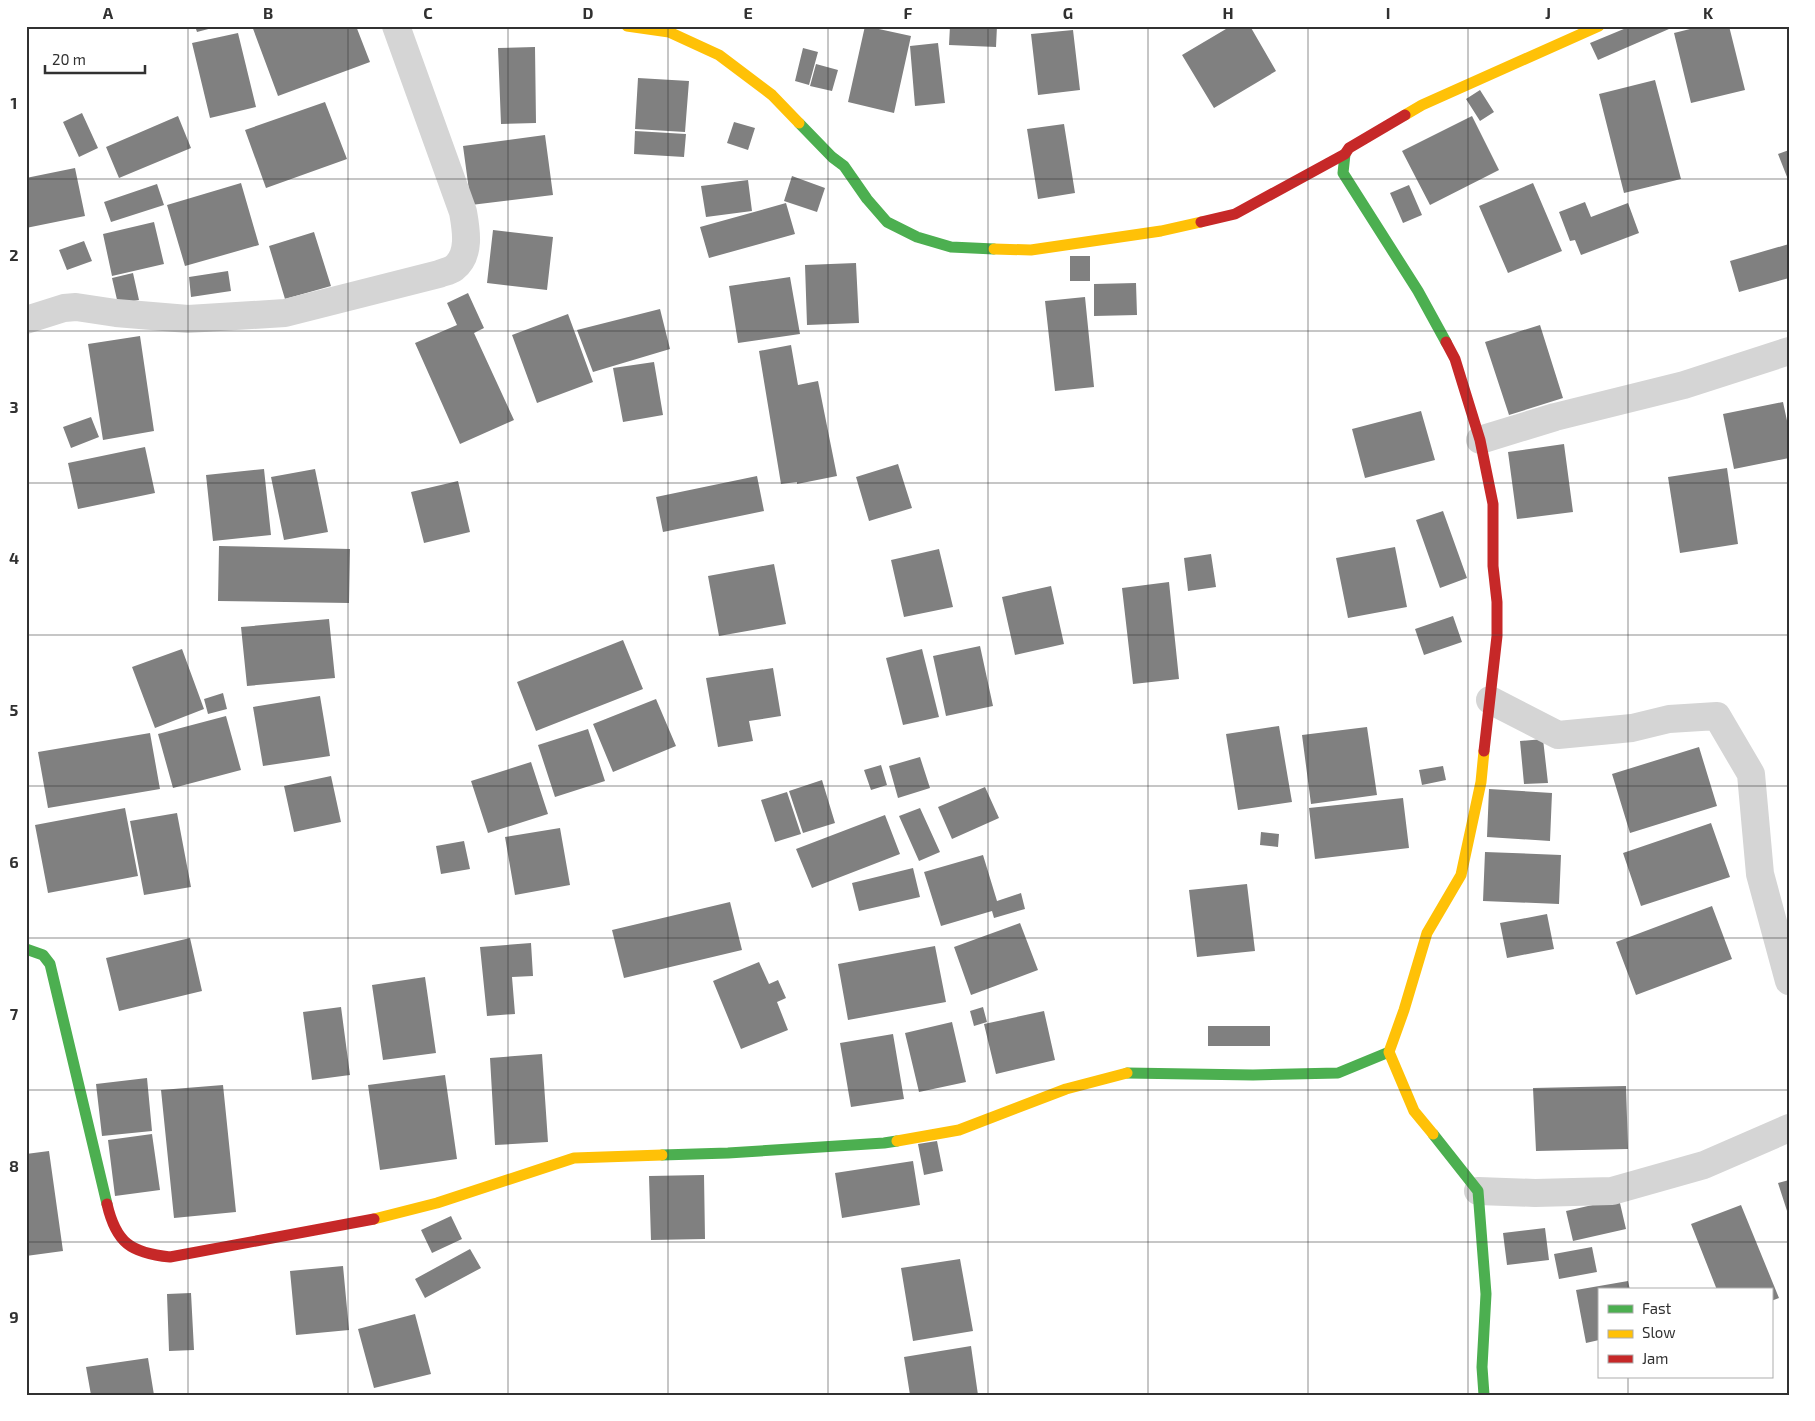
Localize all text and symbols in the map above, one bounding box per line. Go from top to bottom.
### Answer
text: A [103,3,114,22]
text: B [263,3,273,22]
text: C [423,3,433,22]
text: D [583,3,594,22]
text: E [743,3,753,22]
text: F [904,3,913,22]
text: G [1063,3,1073,22]
text: H [1222,3,1234,22]
text: I [1386,3,1390,22]
text: J [1545,3,1551,22]
text: K [1703,3,1714,22]
scale bar [45,42,145,74]
text: 20 m [52,50,86,68]
text: 1 [11,93,17,112]
text: 2 [9,245,19,264]
text: 3 [9,397,19,416]
text: 4 [9,548,19,567]
text: 5 [10,700,19,719]
text: 6 [9,852,19,871]
text: 7 [10,1004,19,1023]
text: 8 [9,1156,19,1175]
legend [1598,1288,1772,1378]
text: Fast [1642,1299,1672,1317]
text: 9 [9,1307,19,1326]
text: Slow [1642,1323,1676,1341]
text: Jam [1642,1349,1668,1367]

